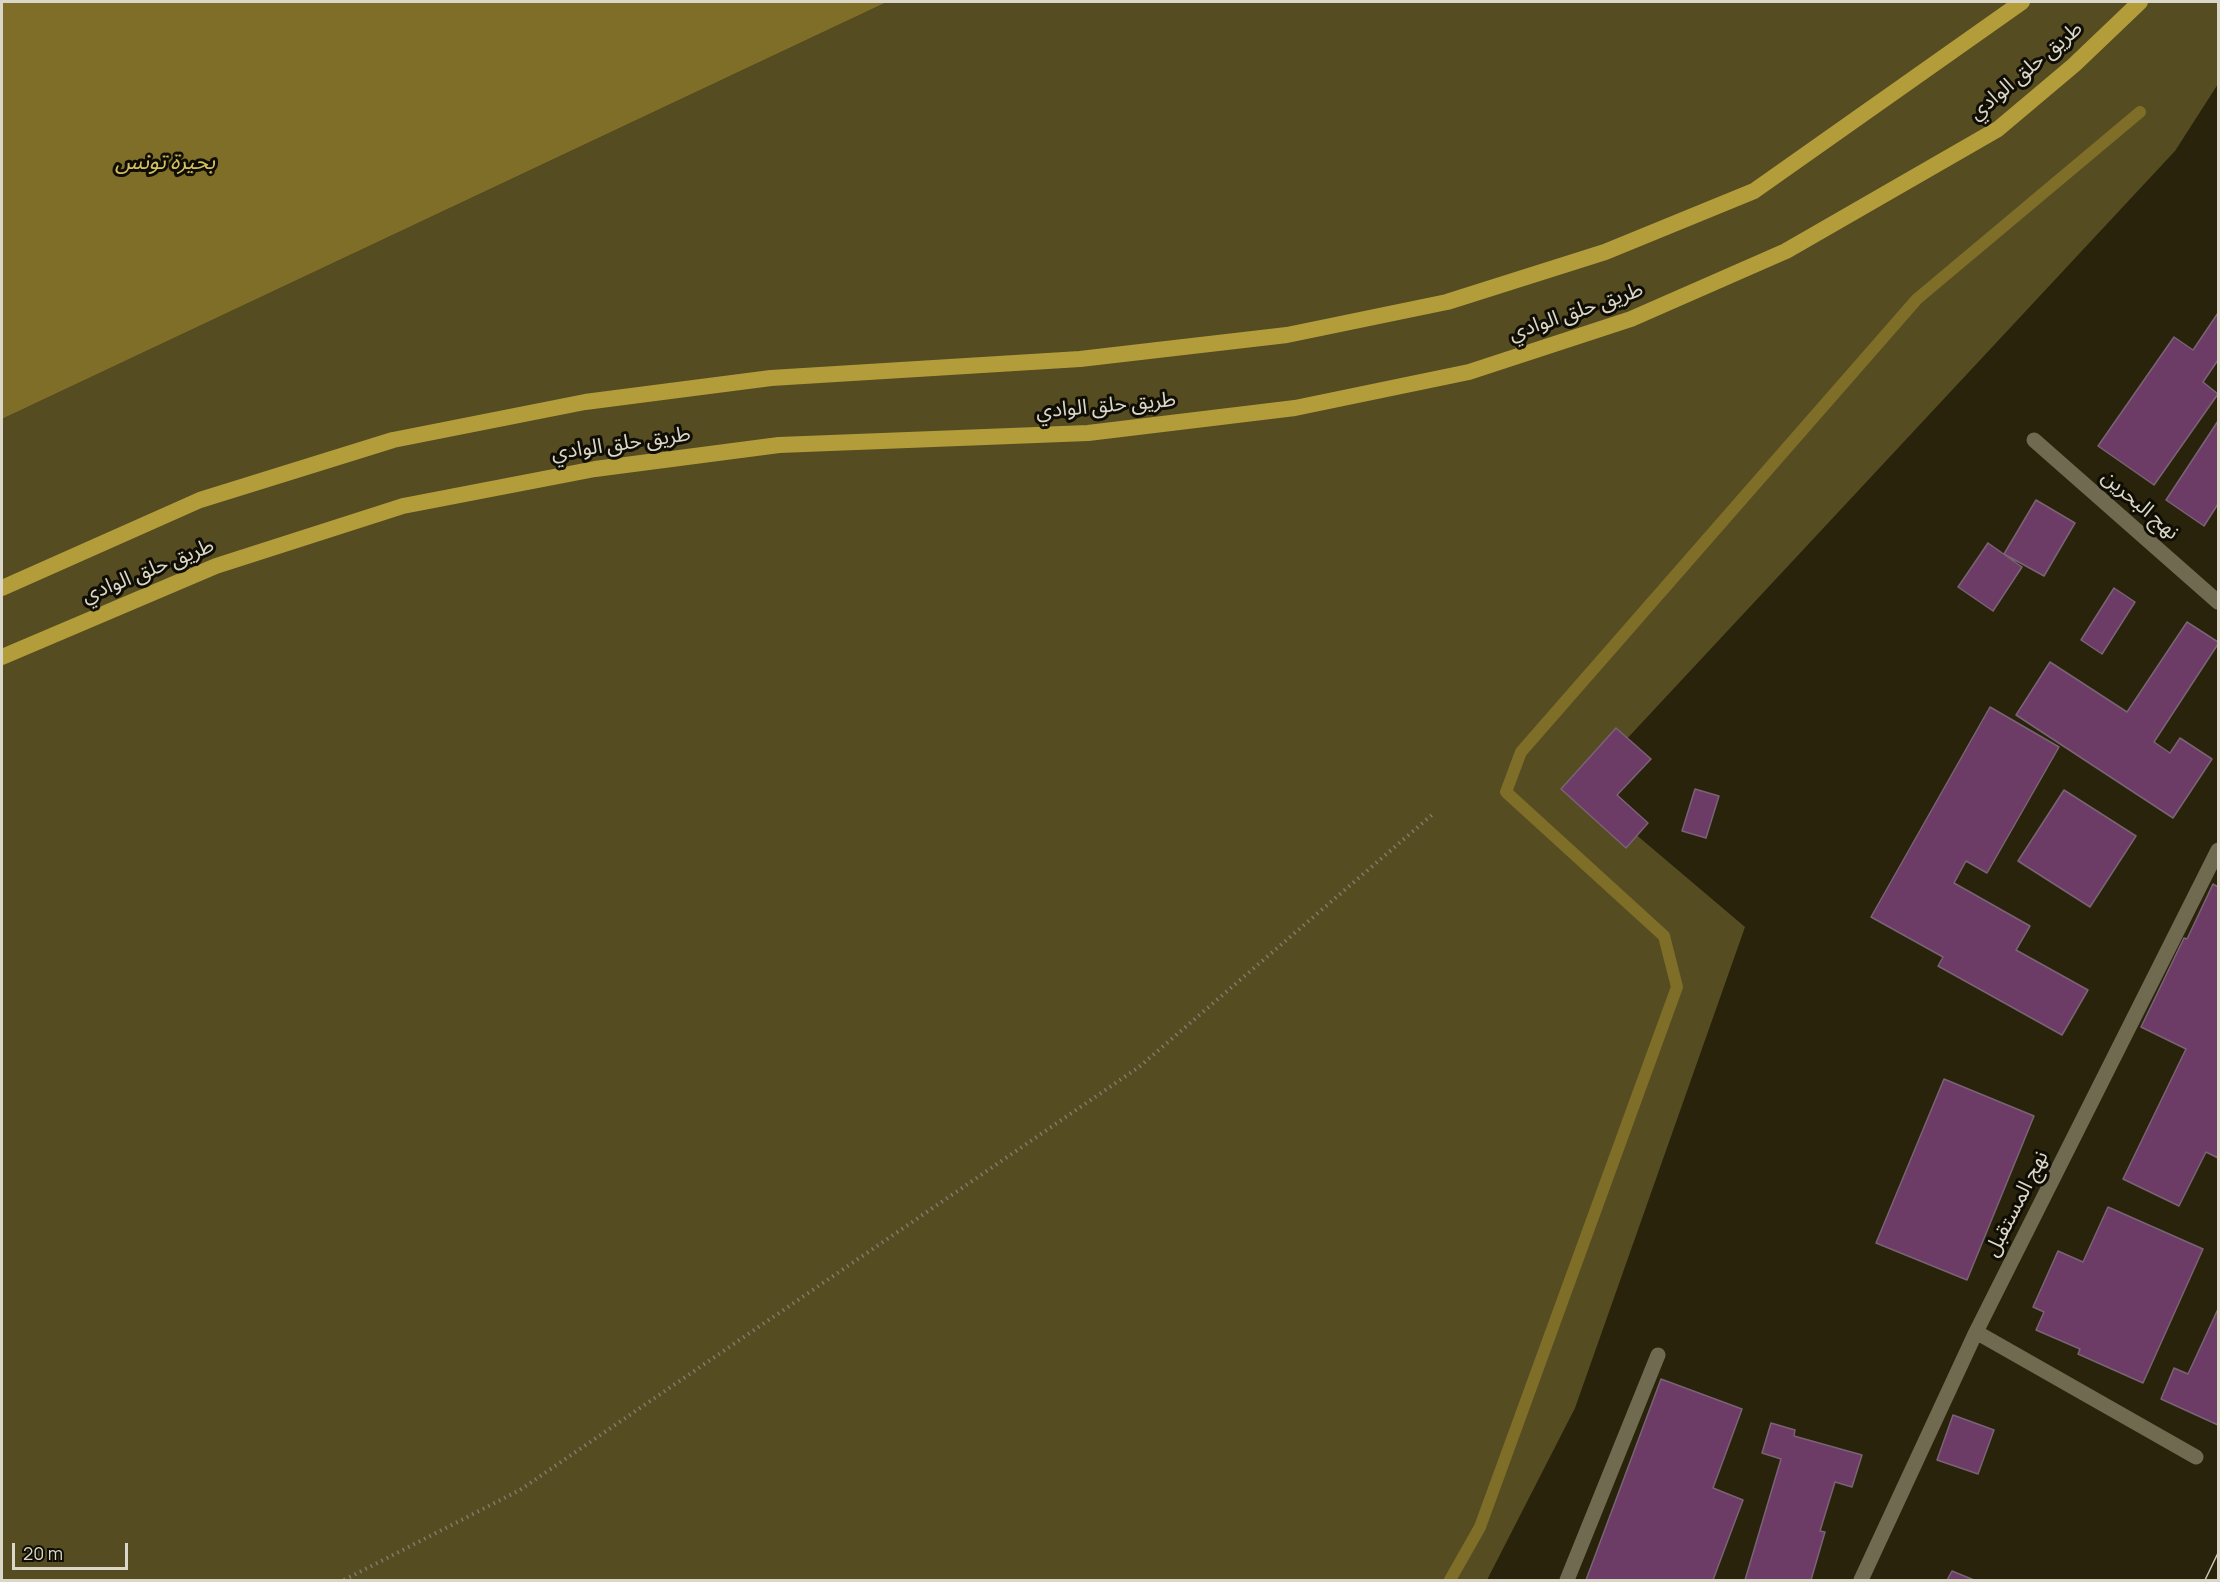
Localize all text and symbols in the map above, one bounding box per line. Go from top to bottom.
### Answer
street label: طريق حلق الوادي [1964,16,2088,126]
water label: بحيرة تونس [115,150,215,176]
street label: طريق حلق الوادي [1505,277,1647,347]
street label: طريق حلق الوادي [1035,387,1177,425]
street label: طريق حلق الوادي [550,422,692,466]
street label: نهج البحرين [2096,465,2184,545]
street label: طريق حلق الوادي [78,533,218,609]
street label: نهج المستقبل [1980,1147,2054,1261]
scale bar [15,1531,130,1569]
text: 20 m [23,1541,63,1565]

